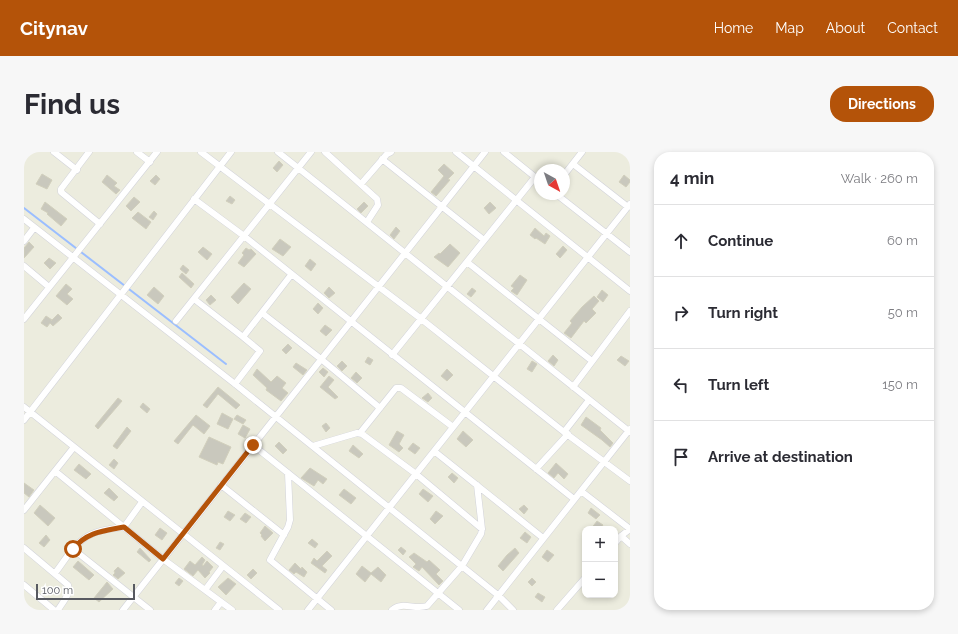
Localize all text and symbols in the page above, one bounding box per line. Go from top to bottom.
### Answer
text: Citynav [20,17,88,39]
text: Home [714,20,753,36]
text: Map [775,20,804,36]
text: About [826,20,865,36]
text: Contact [887,20,938,36]
button: Directions [830,86,934,122]
text: Find us [24,88,120,121]
north arrow [534,164,570,200]
text: 4 min [670,168,714,188]
text: Walk · 260 m [841,171,918,186]
icon: ahead [670,230,692,252]
text: Continue [708,232,773,250]
text: 60 m [887,233,918,248]
icon: right [670,302,692,324]
text: Turn right [708,304,778,322]
text: 50 m [888,305,918,320]
icon: left [670,374,692,396]
text: Turn left [708,376,769,394]
text: 150 m [882,377,918,392]
route end [244,436,262,454]
icon: arrive [670,446,692,468]
text: Arrive at destination [708,448,853,466]
map controls [582,526,618,598]
button: + [582,526,618,562]
route start [64,540,82,558]
button: − [582,562,618,598]
scale bar [36,582,135,601]
text: 100 m [42,584,73,597]

